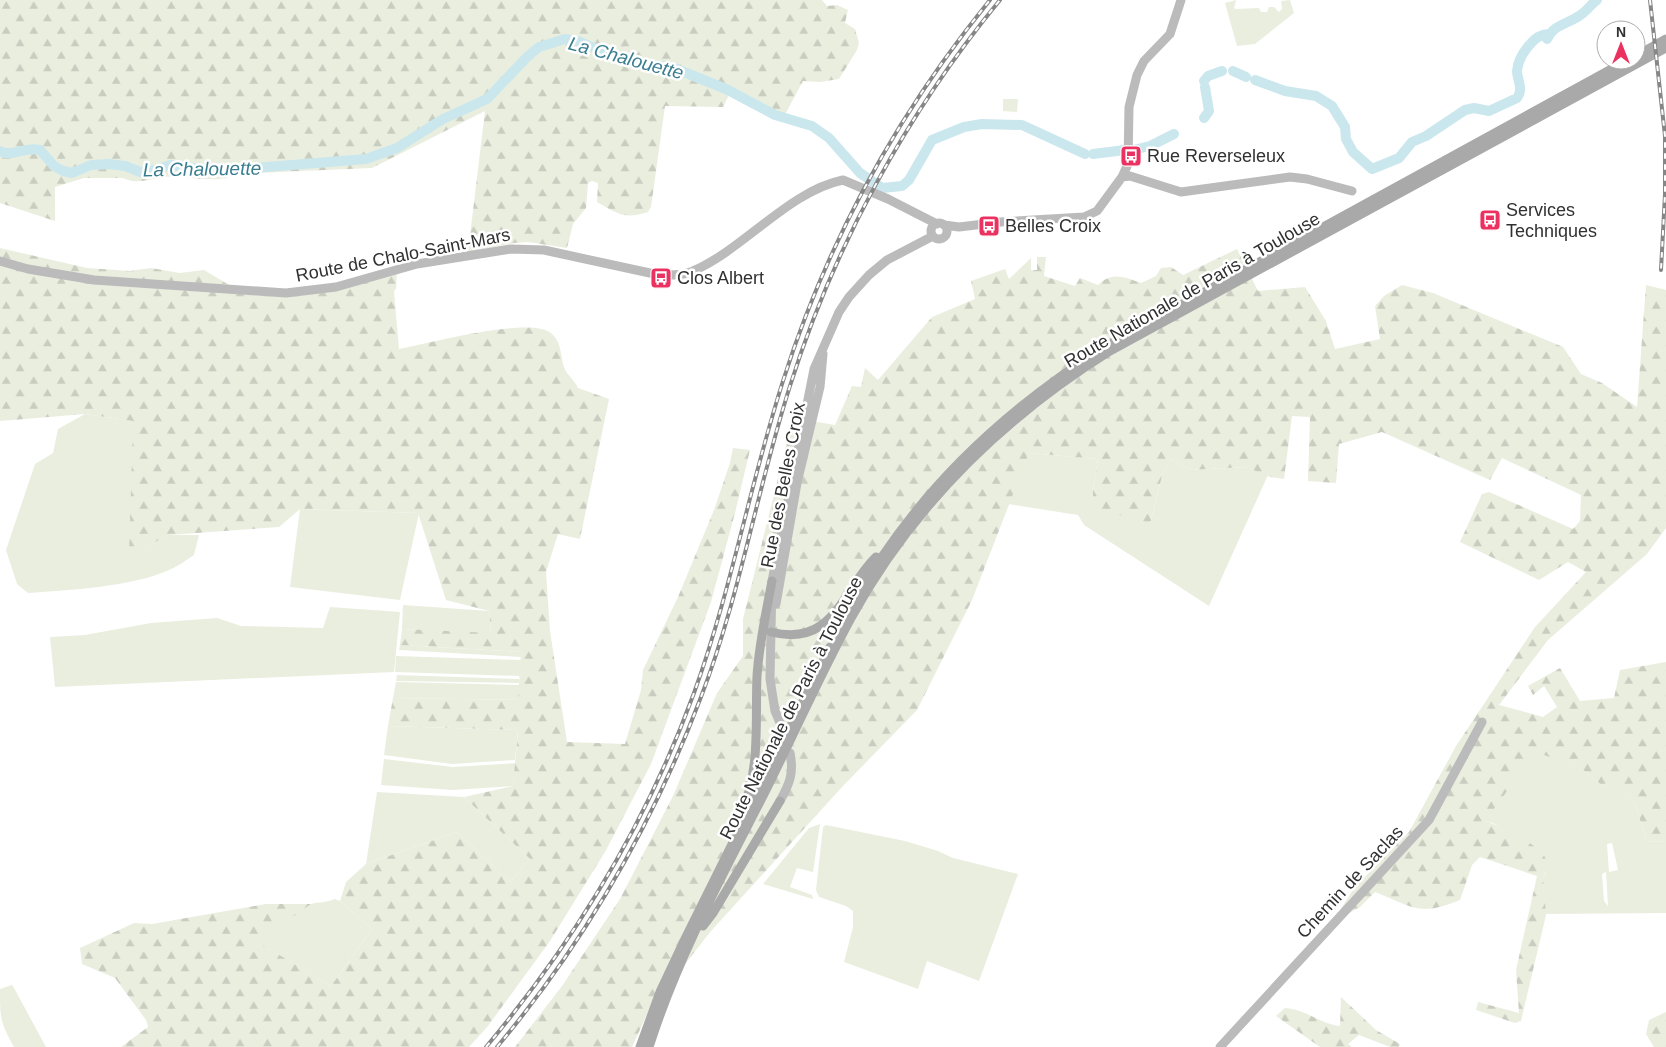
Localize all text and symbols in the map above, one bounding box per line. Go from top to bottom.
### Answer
north arrow [1596,20,1646,70]
text: N [1616,24,1626,40]
water label: La Chalouette [566,33,686,83]
bus stop icon: Rue Reverseleux [1119,144,1143,168]
place label: Rue Reverseleux [1147,146,1285,166]
water label: La Chalouette [143,157,261,181]
place label: Services Techniques [1506,200,1597,241]
street label: Route Nationale de Paris à Toulouse [1061,208,1323,372]
bus stop icon: Services Techniques [1478,208,1502,232]
bus stop icon: Belles Croix [977,214,1001,238]
place label: Belles Croix [1005,216,1101,236]
street label: Route de Chalo-Saint-Mars [294,224,512,286]
bus stop icon: Clos Albert [649,266,673,290]
place label: Clos Albert [677,268,764,288]
street label: Rue des Belles Croix [757,401,809,569]
street label: Route Nationale de Paris à Toulouse [716,573,866,843]
street label: Chemin de Saclas [1293,822,1407,942]

